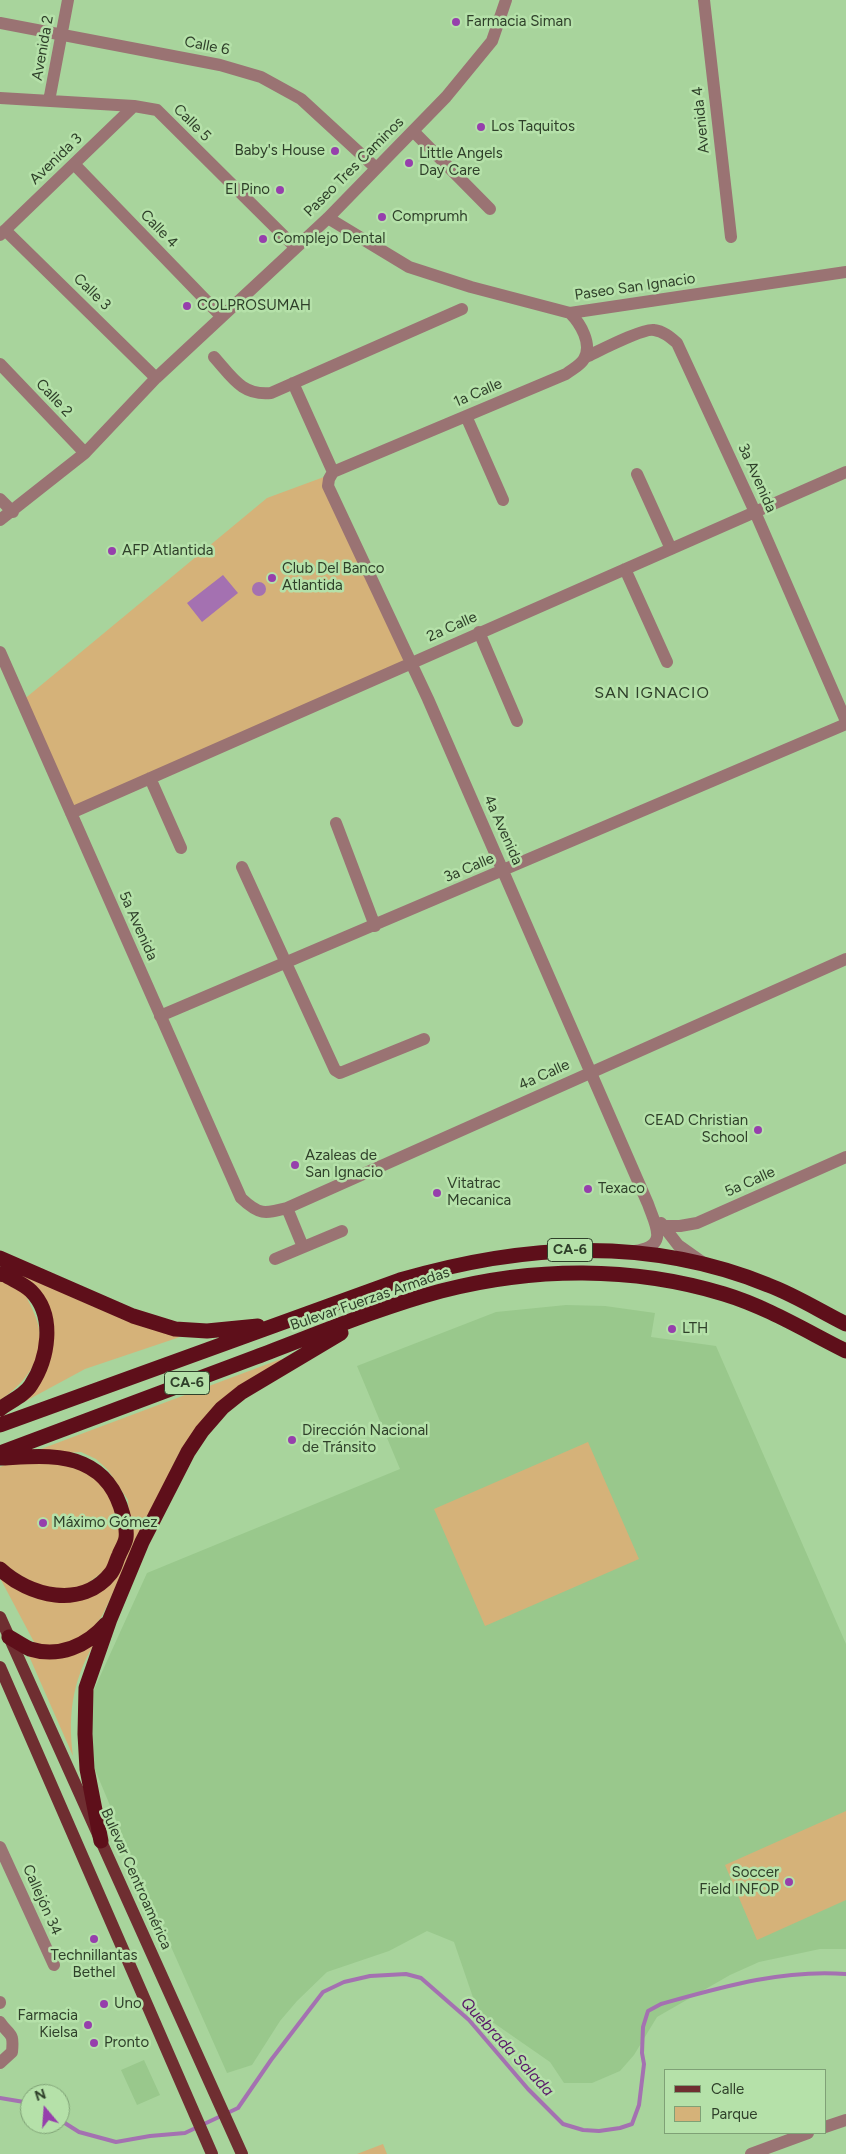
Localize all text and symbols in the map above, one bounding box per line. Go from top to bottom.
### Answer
place label: Farmacia Siman [466,13,572,31]
street label: Avenida 2 [28,14,58,82]
marker: Farmacia Siman [450,16,462,28]
street label: Calle 6 [183,33,231,59]
street label: Avenida 4 [689,86,713,154]
street label: Calle 5 [170,101,214,145]
street label: Paseo Tres Caminos [300,113,408,221]
place label: Los Taquitos [491,118,575,136]
marker: Los Taquitos [475,121,487,133]
street label: Avenida 3 [26,130,86,188]
place label: Baby's House [234,142,325,160]
marker: Baby's House [329,145,341,157]
place label: Little Angels Day Care [419,145,503,180]
marker: Little Angels Day Care [403,157,415,169]
place label: El Pino [225,181,270,199]
marker: El Pino [274,184,286,196]
street label: Calle 4 [136,206,182,252]
place label: Comprumh [392,208,468,226]
marker: Comprumh [376,211,388,223]
place label: Complejo Dental [273,230,386,248]
marker: Complejo Dental [257,233,269,245]
street label: Calle 3 [70,270,114,314]
street label: Paseo San Ignacio [573,270,697,304]
place label: COLPROSUMAH [197,297,311,315]
marker: COLPROSUMAH [181,300,193,312]
street label: Calle 2 [32,375,76,421]
street label: 1a Calle [451,375,505,411]
street label: 3a Avenida [734,441,780,515]
place label: AFP Atlantida [122,542,213,560]
marker: AFP Atlantida [106,545,118,557]
place label: Club Del Banco Atlantida [282,560,384,595]
marker: Club Del Banco Atlantida [266,572,278,584]
street label: 2a Calle [424,608,480,646]
district label: SAN IGNACIO [593,683,711,703]
street label: 4a Avenida [480,792,526,868]
street label: 3a Calle [441,849,497,887]
street label: 5a Avenida [115,889,161,963]
street label: 4a Calle [516,1056,572,1094]
place label: CEAD Christian School [644,1112,748,1147]
marker: CEAD Christian School [752,1124,764,1136]
place label: Azaleas de San Ignacio [305,1147,383,1182]
marker: Azaleas de San Ignacio [289,1159,301,1171]
street label: 5a Calle [722,1163,778,1201]
place label: Vitatrac Mecanica [447,1175,511,1210]
place label: Texaco [598,1180,645,1198]
marker: Texaco [582,1183,594,1195]
marker: Vitatrac Mecanica [431,1187,443,1199]
road number: CA-6 [548,1238,592,1262]
street label: Bulevar Fuerzas Armadas [288,1263,452,1335]
place label: LTH [682,1320,708,1338]
marker: LTH [666,1323,678,1335]
road number: CA-6 [164,1372,210,1395]
place label: Dirección Nacional de Tránsito [302,1422,428,1457]
marker: Dirección Nacional de Tránsito [286,1434,298,1446]
place label: Máximo Gómez [53,1514,158,1532]
marker: Máximo Gómez [37,1517,49,1529]
street label: Bulevar Centroamérica [97,1806,175,1952]
street label: Callejón 34 [18,1862,66,1938]
place label: Soccer Field INFOP [699,1864,779,1899]
marker: Soccer Field INFOP [783,1876,795,1888]
marker: Technillantas Bethel [88,1933,100,1945]
place label: Technillantas Bethel [51,1947,137,1982]
water label: Quebrada Salada [456,1994,558,2100]
place label: Uno [114,1995,142,2013]
marker: Uno [98,1998,110,2010]
place label: Farmacia Kielsa [18,2007,78,2042]
marker: Farmacia Kielsa [82,2019,94,2031]
place label: Pronto [104,2034,149,2052]
marker: Pronto [88,2037,100,2049]
legend [664,2069,826,2134]
text: Calle [711,2080,744,2098]
north arrow [20,2084,70,2134]
text: N [33,2085,48,2105]
text: Parque [711,2105,758,2123]

